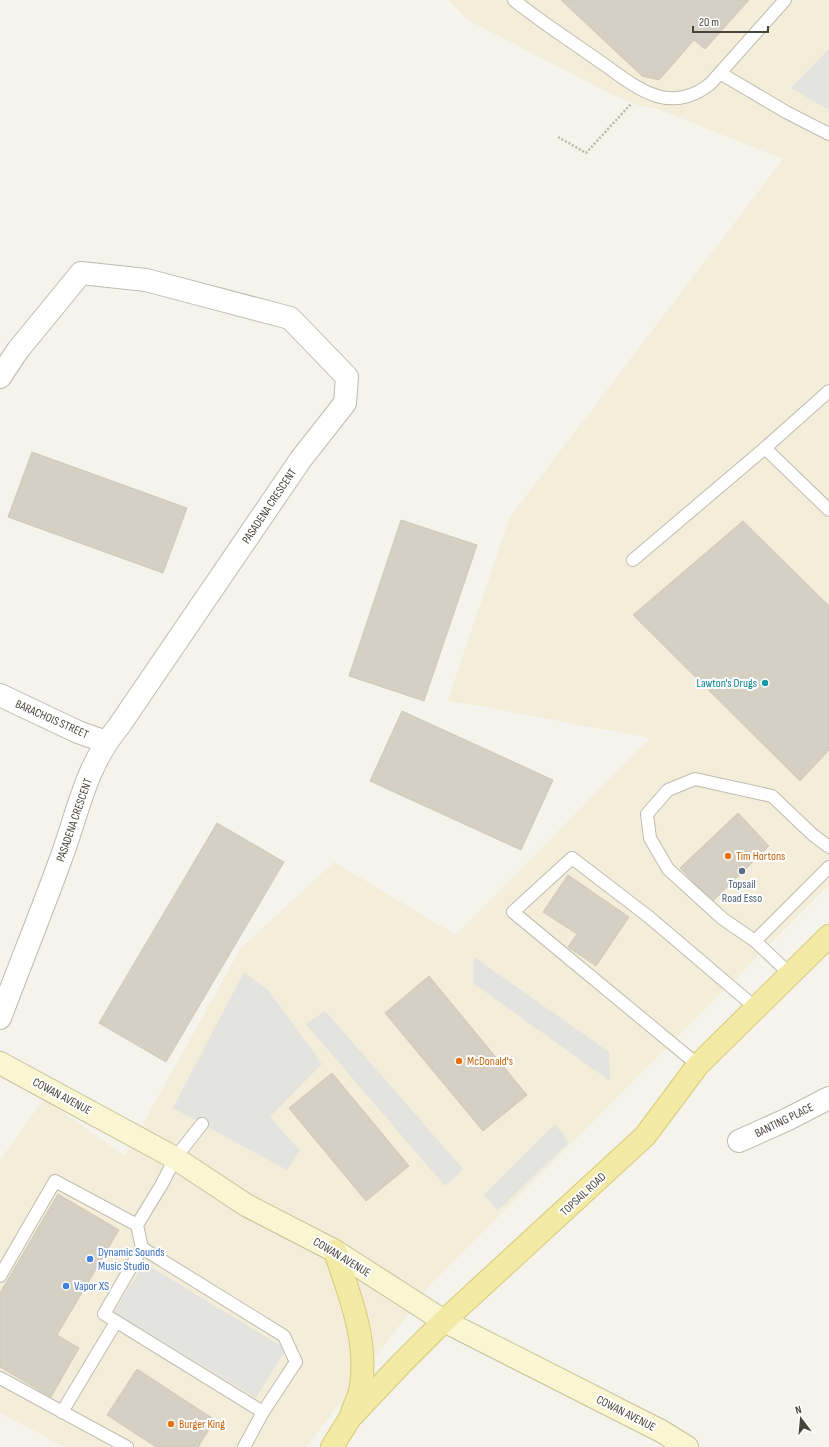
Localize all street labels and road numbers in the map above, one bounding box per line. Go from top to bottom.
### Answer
street label: PASADENA CRESCENT [239,466,300,547]
street label: BARACHOIS STREET [13,697,91,742]
street label: PASADENA CRESCENT [53,776,96,864]
street label: COWAN AVENUE [30,1075,94,1118]
street label: BANTING PLACE [752,1100,816,1141]
street label: TOPSAIL ROAD [557,1169,609,1219]
street label: COWAN AVENUE [310,1234,373,1280]
street label: COWAN AVENUE [594,1392,658,1435]

